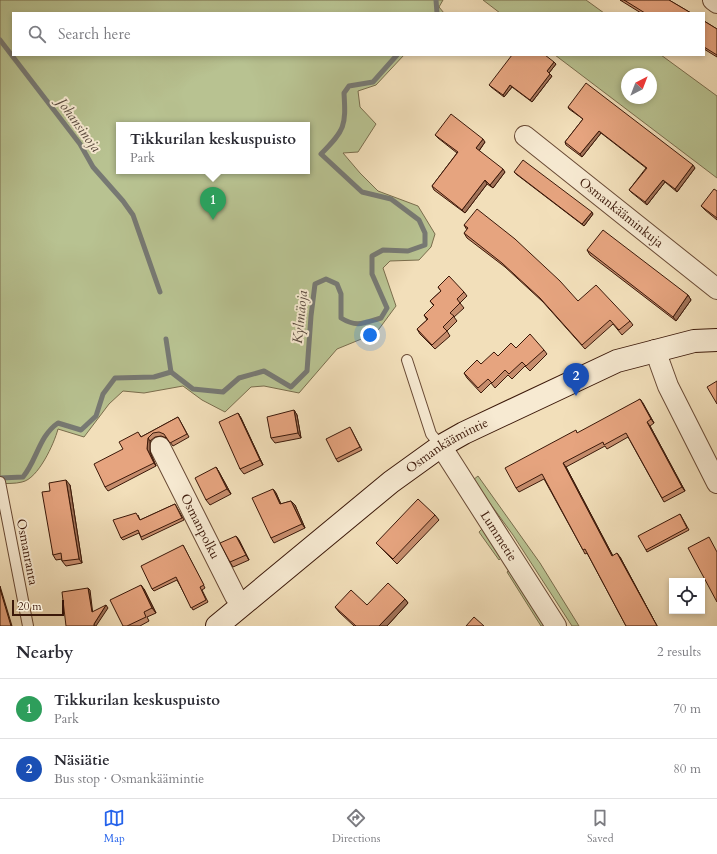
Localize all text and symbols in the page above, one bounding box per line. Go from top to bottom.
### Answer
search box [12,12,705,56]
icon: search [26,23,48,45]
text: Search here [58,24,131,44]
north arrow [621,68,657,104]
water label: Johansinoja [51,91,105,156]
popup [116,122,310,174]
text: Tikkurilan keskuspuisto [130,129,296,149]
text: Park [130,149,155,167]
street label: Osmankääminkuja [575,173,668,252]
pin: 1 [200,187,226,220]
water label: Kylmäoja [288,289,312,345]
your location [360,325,380,345]
pin: 2 [563,363,589,396]
street label: Osmankäämintie [402,414,491,477]
street label: Osmanpolku [176,491,224,562]
street label: Lummetie [476,507,521,565]
street label: Osmanranta [12,517,42,587]
map controls [669,578,705,614]
button: locate [669,578,705,614]
scale bar [12,598,64,617]
text: 20 m [18,599,42,614]
text: Nearby [16,641,73,664]
text: 2 results [657,643,701,661]
text: Tikkurilan keskuspuisto [54,690,220,710]
text: 1 [26,700,32,718]
text: 70 m [673,700,701,718]
text: Park [54,710,79,728]
text: Näsiätie [54,750,110,770]
text: 2 [26,760,32,778]
text: 80 m [673,760,701,778]
text: Bus stop · Osmankäämintie [54,770,204,788]
tab: Map [103,807,125,846]
tab: Directions [332,807,380,846]
tab: Saved [587,807,614,846]

